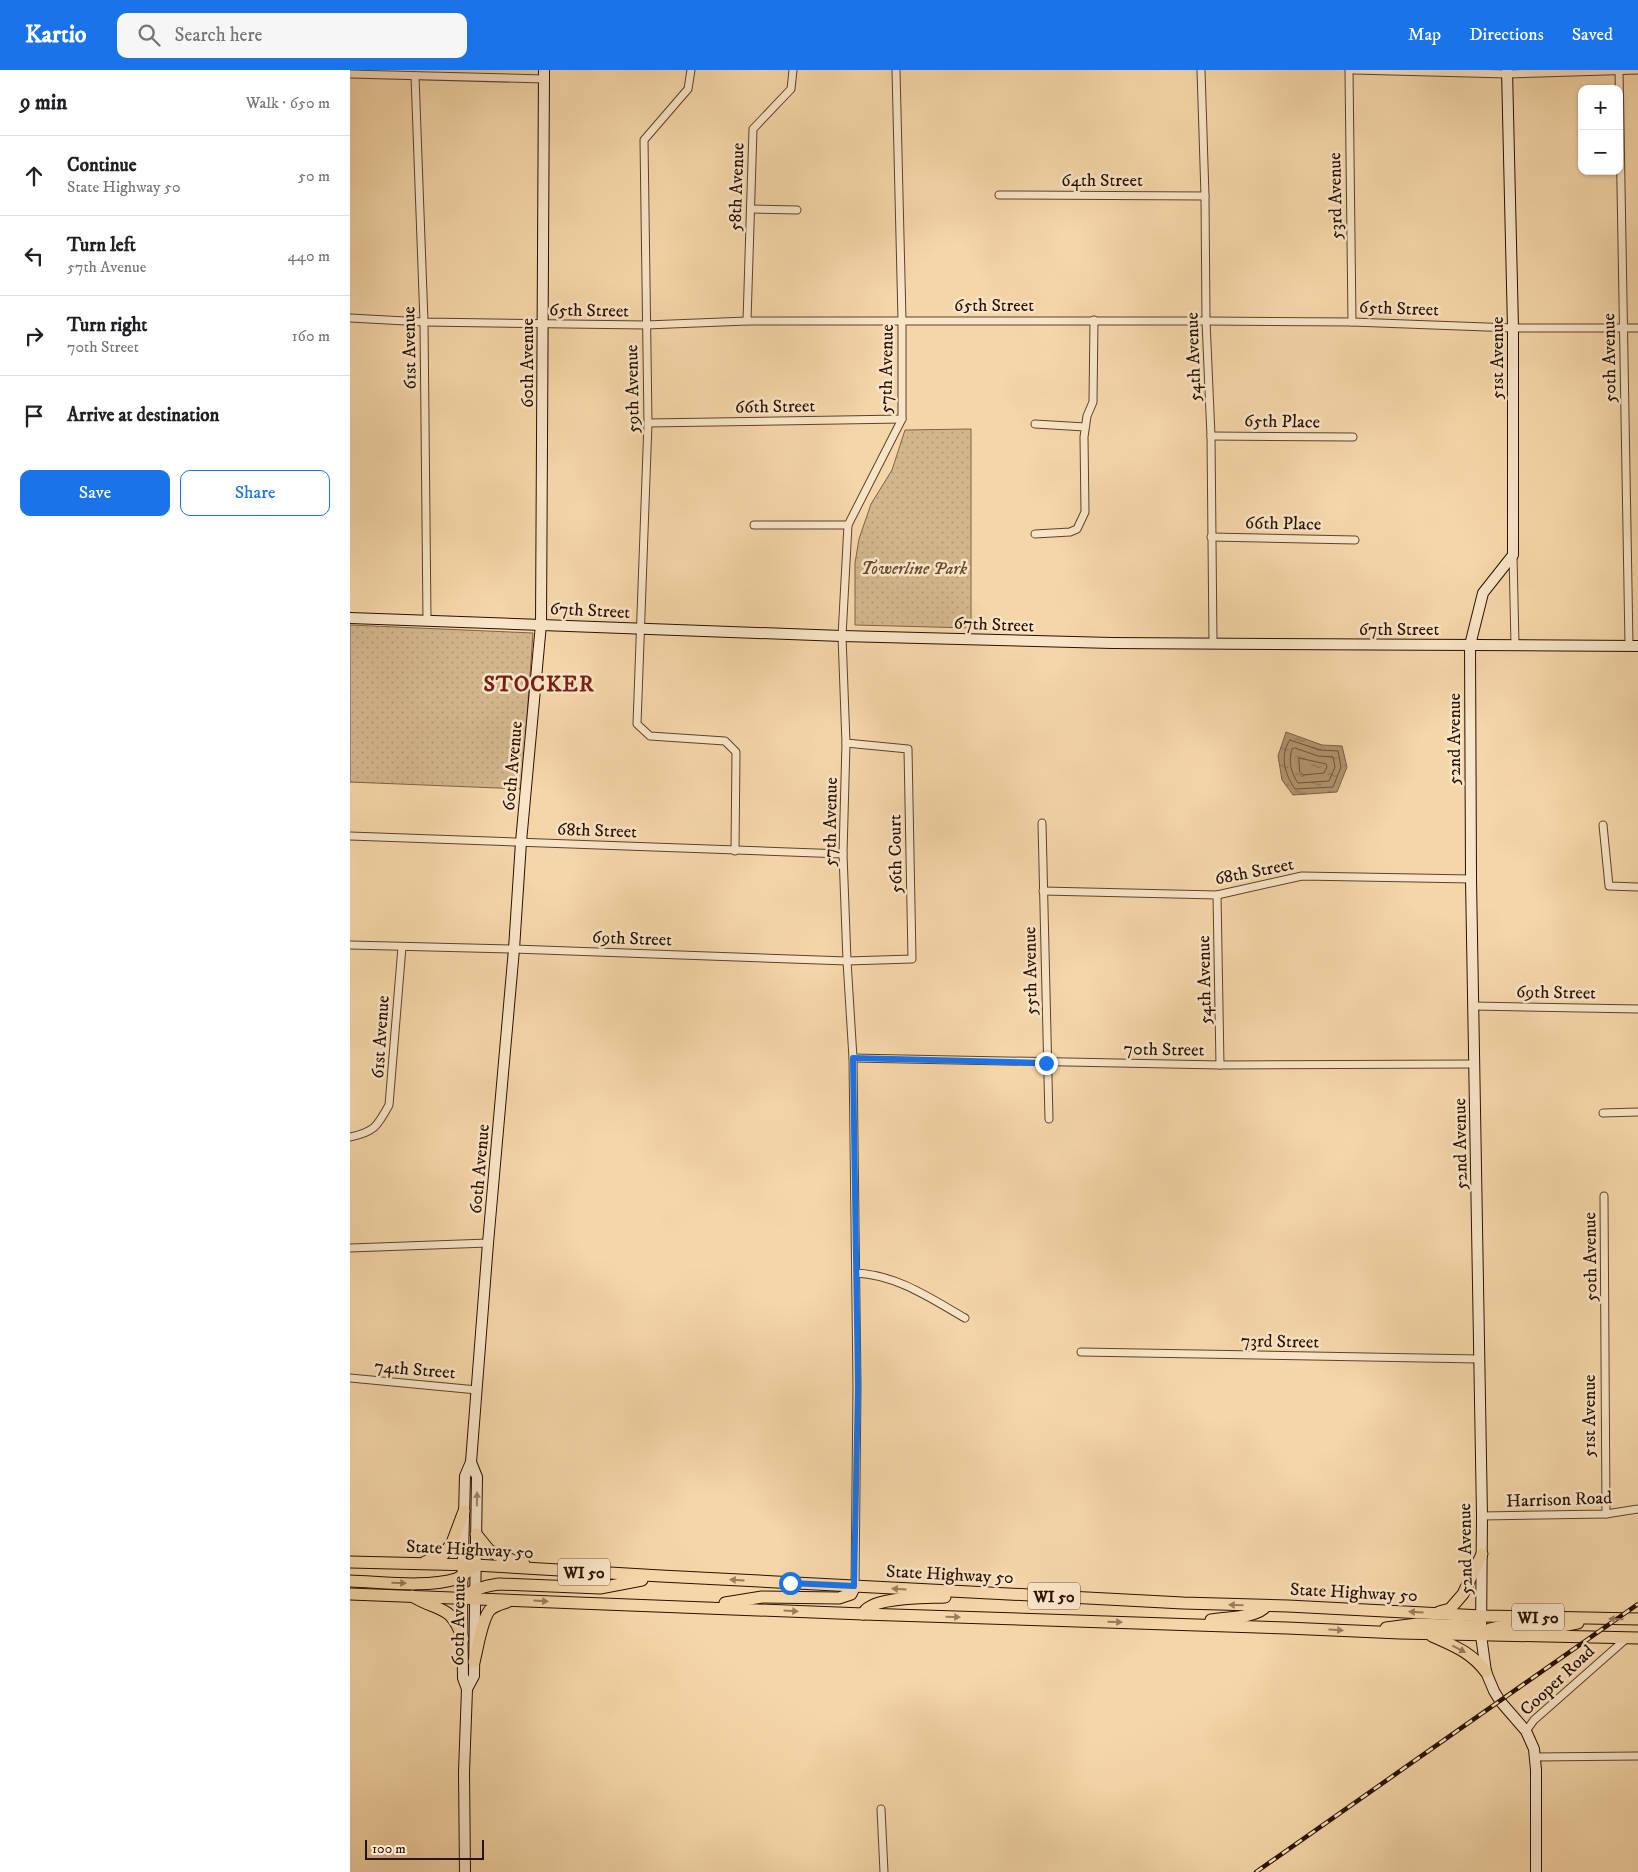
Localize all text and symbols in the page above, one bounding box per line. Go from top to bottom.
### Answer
search box [117,13,467,58]
text: Kartio [25,20,87,50]
icon: search [135,21,163,49]
text: Search here [175,24,262,47]
text: Map [1408,24,1441,46]
text: Directions [1469,24,1544,46]
text: Saved [1572,24,1613,46]
map controls [1578,85,1623,175]
button: + [1578,85,1623,130]
text: 9 min [20,90,67,116]
text: Walk · 650 m [246,93,330,113]
button: − [1578,130,1623,175]
street label: 58th Avenue [724,142,750,232]
street label: 53rd Avenue [1324,152,1348,240]
text: Continue [67,154,137,177]
icon: ahead [20,162,48,190]
text: 50 m [298,166,330,186]
street label: 64th Street [1061,170,1143,192]
text: State Highway 50 [67,177,181,197]
text: Turn left [67,234,136,257]
icon: left [20,242,48,270]
text: 440 m [288,246,330,266]
text: 57th Avenue [67,257,146,277]
street label: 65th Street [954,295,1034,317]
street label: 65th Street [1359,297,1440,321]
street label: 65th Street [549,299,629,323]
street label: 61st Avenue [398,306,422,390]
street label: 54th Avenue [1181,312,1207,402]
street label: 50th Avenue [1598,313,1622,403]
text: Turn right [67,314,147,337]
street label: 51st Avenue [1487,316,1509,400]
street label: 60th Avenue [517,318,539,408]
icon: right [20,322,48,350]
street label: 57th Avenue [875,324,899,414]
text: 160 m [292,326,330,346]
text: 70th Street [67,337,139,357]
street label: 59th Avenue [621,344,645,434]
street label: 66th Street [735,395,816,419]
icon: arrive [20,402,48,430]
text: Arrive at destination [67,404,219,427]
street label: 65th Place [1244,410,1320,434]
button: Save [20,470,170,516]
button: Share [180,470,330,516]
street label: 66th Place [1245,512,1321,536]
park label: Towerline Park [861,558,968,580]
street label: 67th Street [549,598,631,624]
street label: 67th Street [953,613,1035,637]
street label: 67th Street [1359,619,1439,641]
district label: STOCKER [483,671,595,698]
street label: 52nd Avenue [1444,693,1466,785]
street label: 60th Avenue [498,720,528,812]
street label: 57th Avenue [819,777,843,867]
street label: 56th Court [884,814,908,894]
street label: 68th Street [557,819,638,843]
street label: 68th Street [1213,854,1296,890]
street label: 55th Avenue [1019,926,1043,1016]
street label: 69th Street [592,927,673,951]
street label: 54th Avenue [1193,935,1217,1025]
street label: 69th Street [1516,981,1596,1005]
street label: 61st Avenue [367,995,395,1079]
street label: 70th Street [1123,1038,1205,1062]
route end [1035,1052,1058,1075]
street label: 52nd Avenue [1449,1098,1473,1190]
street label: 60th Avenue [465,1123,495,1215]
street label: 50th Avenue [1579,1212,1603,1302]
street label: 73rd Street [1241,1330,1320,1354]
street label: 74th Street [374,1356,457,1385]
street label: 51st Avenue [1579,1374,1601,1458]
street label: Harrison Road [1506,1487,1612,1513]
one-way arrow [473,1490,481,1506]
street label: 52nd Avenue [1454,1503,1478,1595]
street label: State Highway 50 [406,1536,534,1564]
road number: WI 50 [558,1558,610,1585]
street label: State Highway 50 [886,1561,1014,1589]
route start [779,1572,802,1595]
street label: 60th Avenue [447,1576,471,1666]
one-way arrow [729,1576,745,1584]
one-way arrow [391,1579,407,1587]
street label: State Highway 50 [1290,1579,1418,1607]
road number: WI 50 [1028,1582,1080,1610]
one-way arrow [891,1584,907,1592]
one-way arrow [533,1597,549,1605]
one-way arrow [1228,1601,1244,1609]
road number: WI 50 [1512,1604,1564,1630]
one-way arrow [783,1607,799,1615]
one-way arrow [1408,1608,1424,1616]
one-way arrow [945,1614,961,1622]
one-way arrow [1608,1615,1624,1623]
one-way arrow [1108,1618,1124,1626]
one-way arrow [1328,1627,1344,1635]
street label: Cooper Road [1516,1641,1599,1721]
one-way arrow [1452,1645,1466,1653]
scale bar [365,1837,484,1860]
text: 100 m [372,1840,406,1858]

